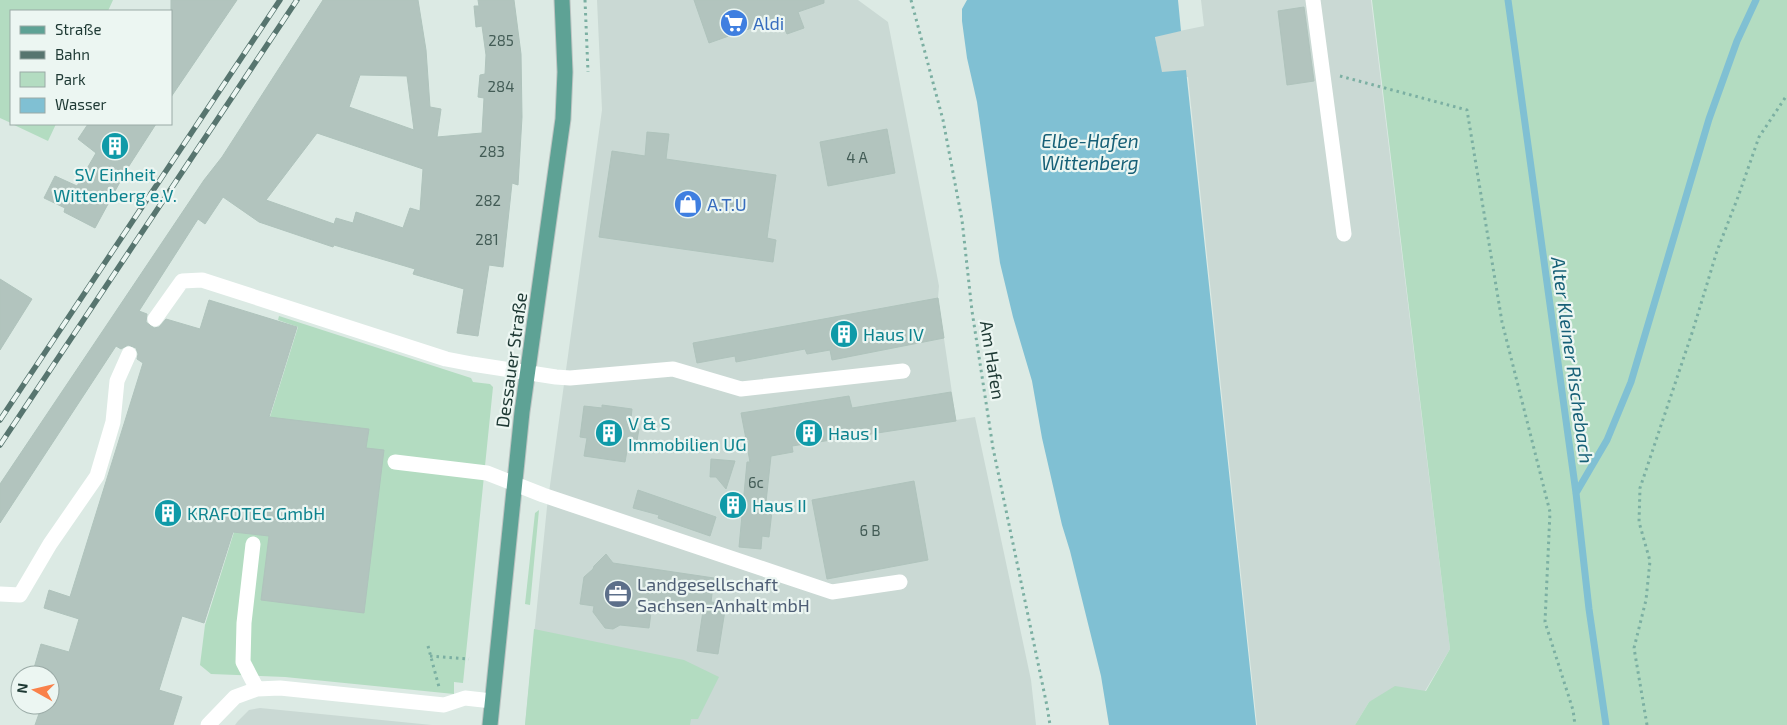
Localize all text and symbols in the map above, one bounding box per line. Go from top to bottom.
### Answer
supermarket icon: Aldi [719,8,749,38]
legend [10,10,172,125]
place label: Aldi [753,12,784,34]
text: Straße [55,20,101,38]
house number: 285 [488,31,514,49]
text: Bahn [55,45,90,63]
text: Park [55,70,86,88]
house number: 284 [488,77,514,95]
text: Wasser [55,95,107,113]
water label: Elbe-Hafen Wittenberg [1041,129,1139,174]
building icon: SV Einheit Wittenberg e.V. [100,131,130,161]
house number: 283 [479,142,505,160]
house number: 4 A [846,148,868,166]
place label: SV Einheit Wittenberg e.V. [53,163,177,206]
shop icon: A.T.U [673,189,703,219]
house number: 282 [475,191,501,209]
place label: A.T.U [707,193,747,215]
house number: 281 [475,230,499,248]
water label: Alter Kleiner Rischebach [1547,254,1599,465]
street label: Dessauer Straße [491,291,531,429]
building icon: Haus IV [829,319,859,349]
street label: Am Hafen [976,319,1010,401]
place label: Haus IV [863,323,924,345]
place label: V & S Immobilien UG [628,412,746,455]
building icon: V & S Immobilien UG [594,418,624,448]
building icon: Haus I [794,418,824,448]
place label: Haus I [828,422,878,444]
house number: 6c [748,473,764,491]
building icon: Haus II [718,490,748,520]
place label: Haus II [752,494,807,516]
building icon: KRAFOTEC GmbH [153,498,183,528]
place label: KRAFOTEC GmbH [187,502,325,524]
house number: 6 B [859,521,881,539]
place label: Landgesellschaft Sachsen-Anhalt mbH [637,573,810,616]
office icon: Landgesellschaft Sachsen-Anhalt mbH [603,579,633,609]
north arrow [10,665,60,715]
text: N [13,682,31,694]

